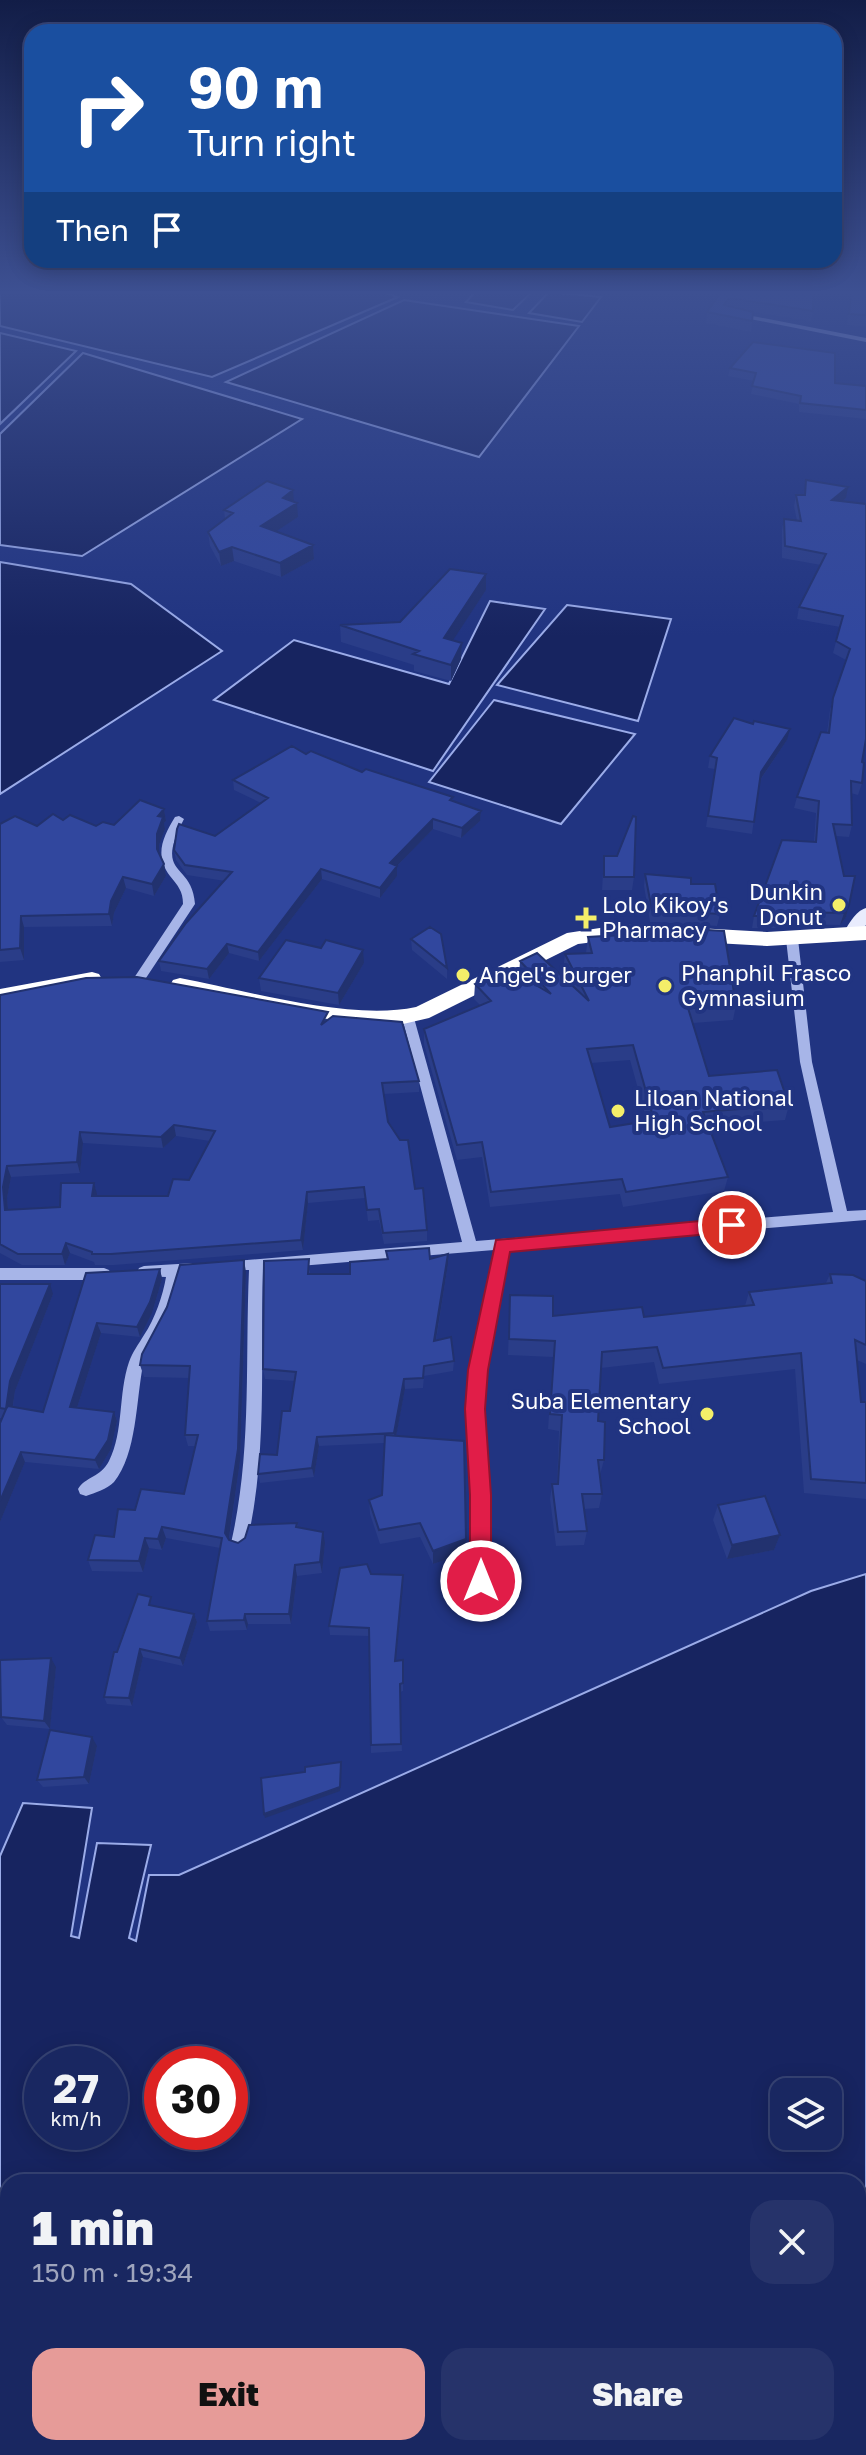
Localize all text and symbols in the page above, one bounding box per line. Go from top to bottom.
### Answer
text: 90 m [188,53,323,120]
icon: right [56,56,160,160]
text: Turn right [188,121,356,164]
icon: arrive [145,208,189,252]
text: Then [56,212,129,248]
place label: Dunkin Donut [749,878,823,930]
place label: Lolo Kikoy's Pharmacy [602,891,729,943]
marker: Dunkin Donut [830,896,848,914]
marker: Lolo Kikoy's Pharmacy [577,909,595,927]
place label: Phanphil Frasco Gymnasium [681,959,851,1011]
place label: Angel's burger [479,961,632,988]
marker: Angel's burger [454,966,472,984]
marker: Phanphil Frasco Gymnasium [656,977,674,995]
place label: Liloan National High School [634,1084,794,1136]
marker: Liloan National High School [609,1102,627,1120]
pin [698,1191,766,1259]
icon: arrive [710,1203,754,1247]
place label: Suba Elementary School [511,1387,691,1439]
marker: Suba Elementary School [698,1405,716,1423]
position arrow [439,1539,523,1623]
speed limit sign: 30 [144,2046,248,2150]
text: 27 [53,2064,99,2112]
map controls [770,2078,842,2150]
button: layers [770,2078,842,2150]
text: km/h [51,2106,101,2130]
text: 1 min [32,2198,154,2256]
button: close [750,2200,834,2284]
text: 150 m · 19:34 [32,2257,193,2288]
button: Exit [32,2348,425,2440]
button: Share [441,2348,834,2440]

